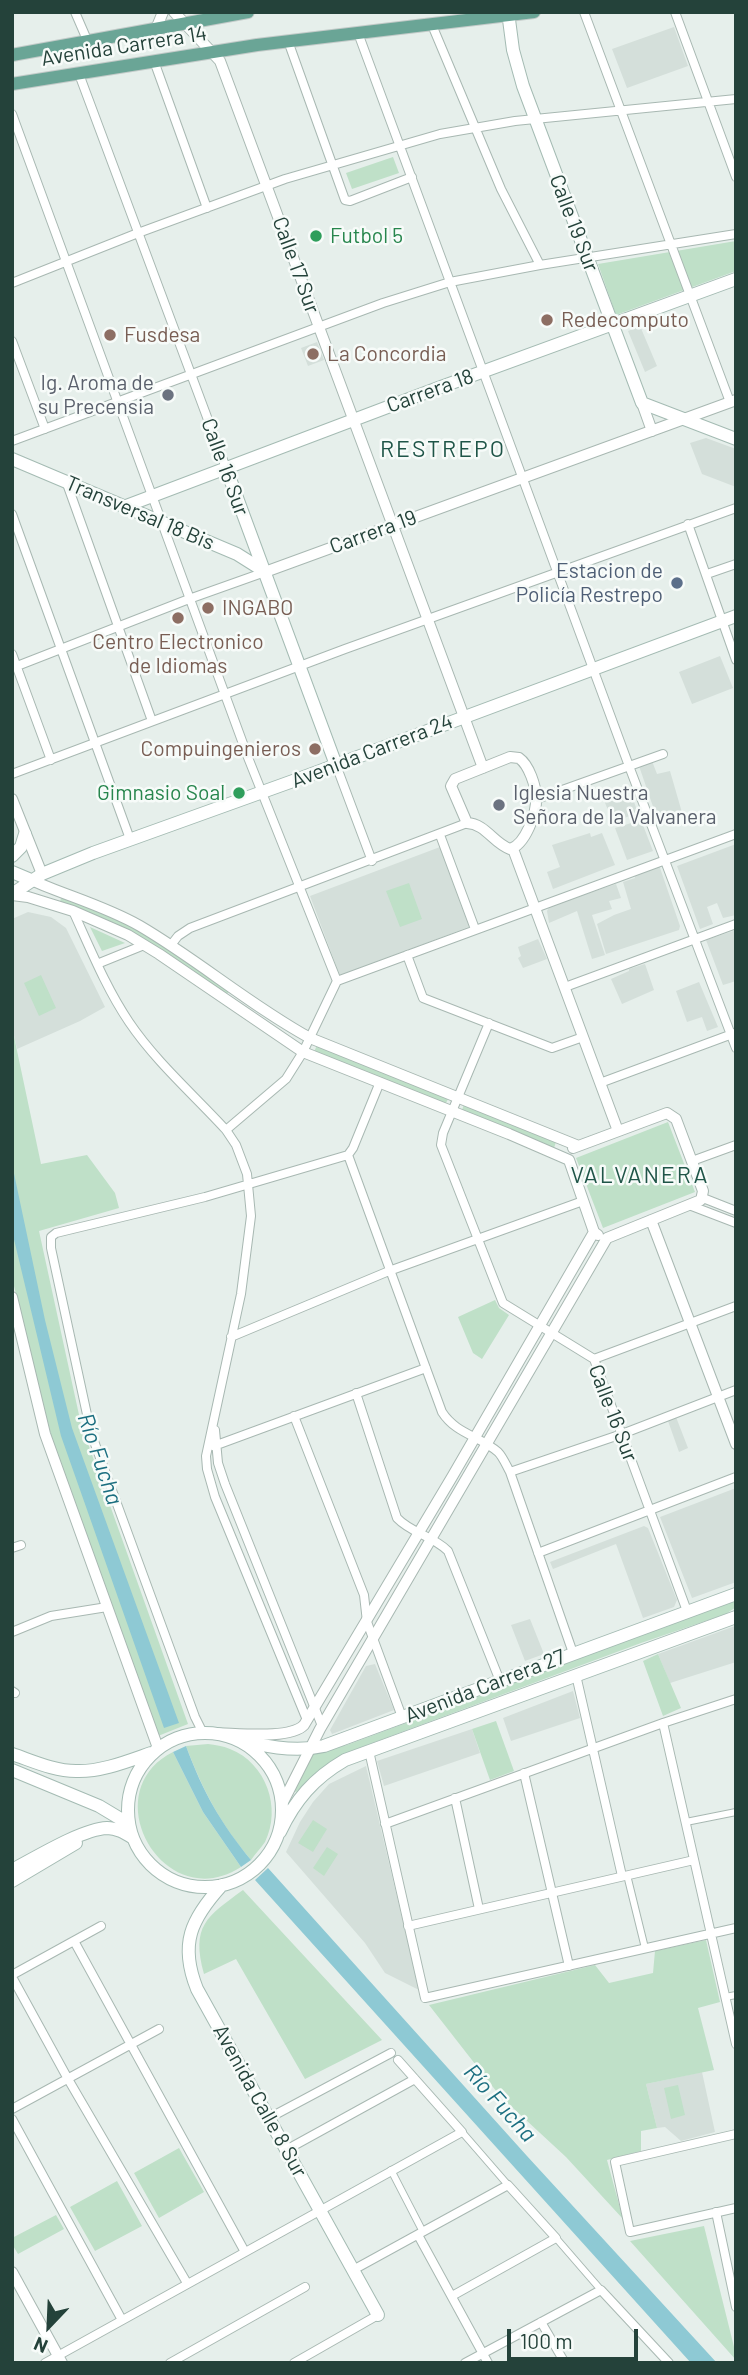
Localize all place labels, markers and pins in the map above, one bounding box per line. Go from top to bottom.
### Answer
place label: Futbol 5 [330,223,403,249]
marker: Futbol 5 [308,228,324,244]
place label: Redecomputo [561,307,689,333]
marker: Redecomputo [539,312,555,328]
place label: Fusdesa [124,322,200,348]
marker: Fusdesa [102,327,118,343]
place label: La Concordia [327,341,447,367]
marker: La Concordia [305,346,321,362]
place label: Ig. Aroma de su Precensia [38,370,154,420]
marker: Ig. Aroma de su Precensia [160,387,176,403]
place label: Estacion de Policía Restrepo [516,558,663,608]
marker: Estacion de Policía Restrepo [669,575,685,591]
place label: INGABO [222,595,293,621]
marker: INGABO [200,600,216,616]
marker: Centro Electronico de Idiomas [170,610,186,626]
place label: Centro Electronico de Idiomas [92,629,264,679]
place label: Compuingenieros [141,736,301,762]
marker: Compuingenieros [307,741,323,757]
place label: Gimnasio Soal [97,780,225,806]
place label: Iglesia Nuestra Señora de la Valvanera [513,780,716,830]
marker: Gimnasio Soal [231,785,247,801]
marker: Iglesia Nuestra Señora de la Valvanera [491,797,507,813]

